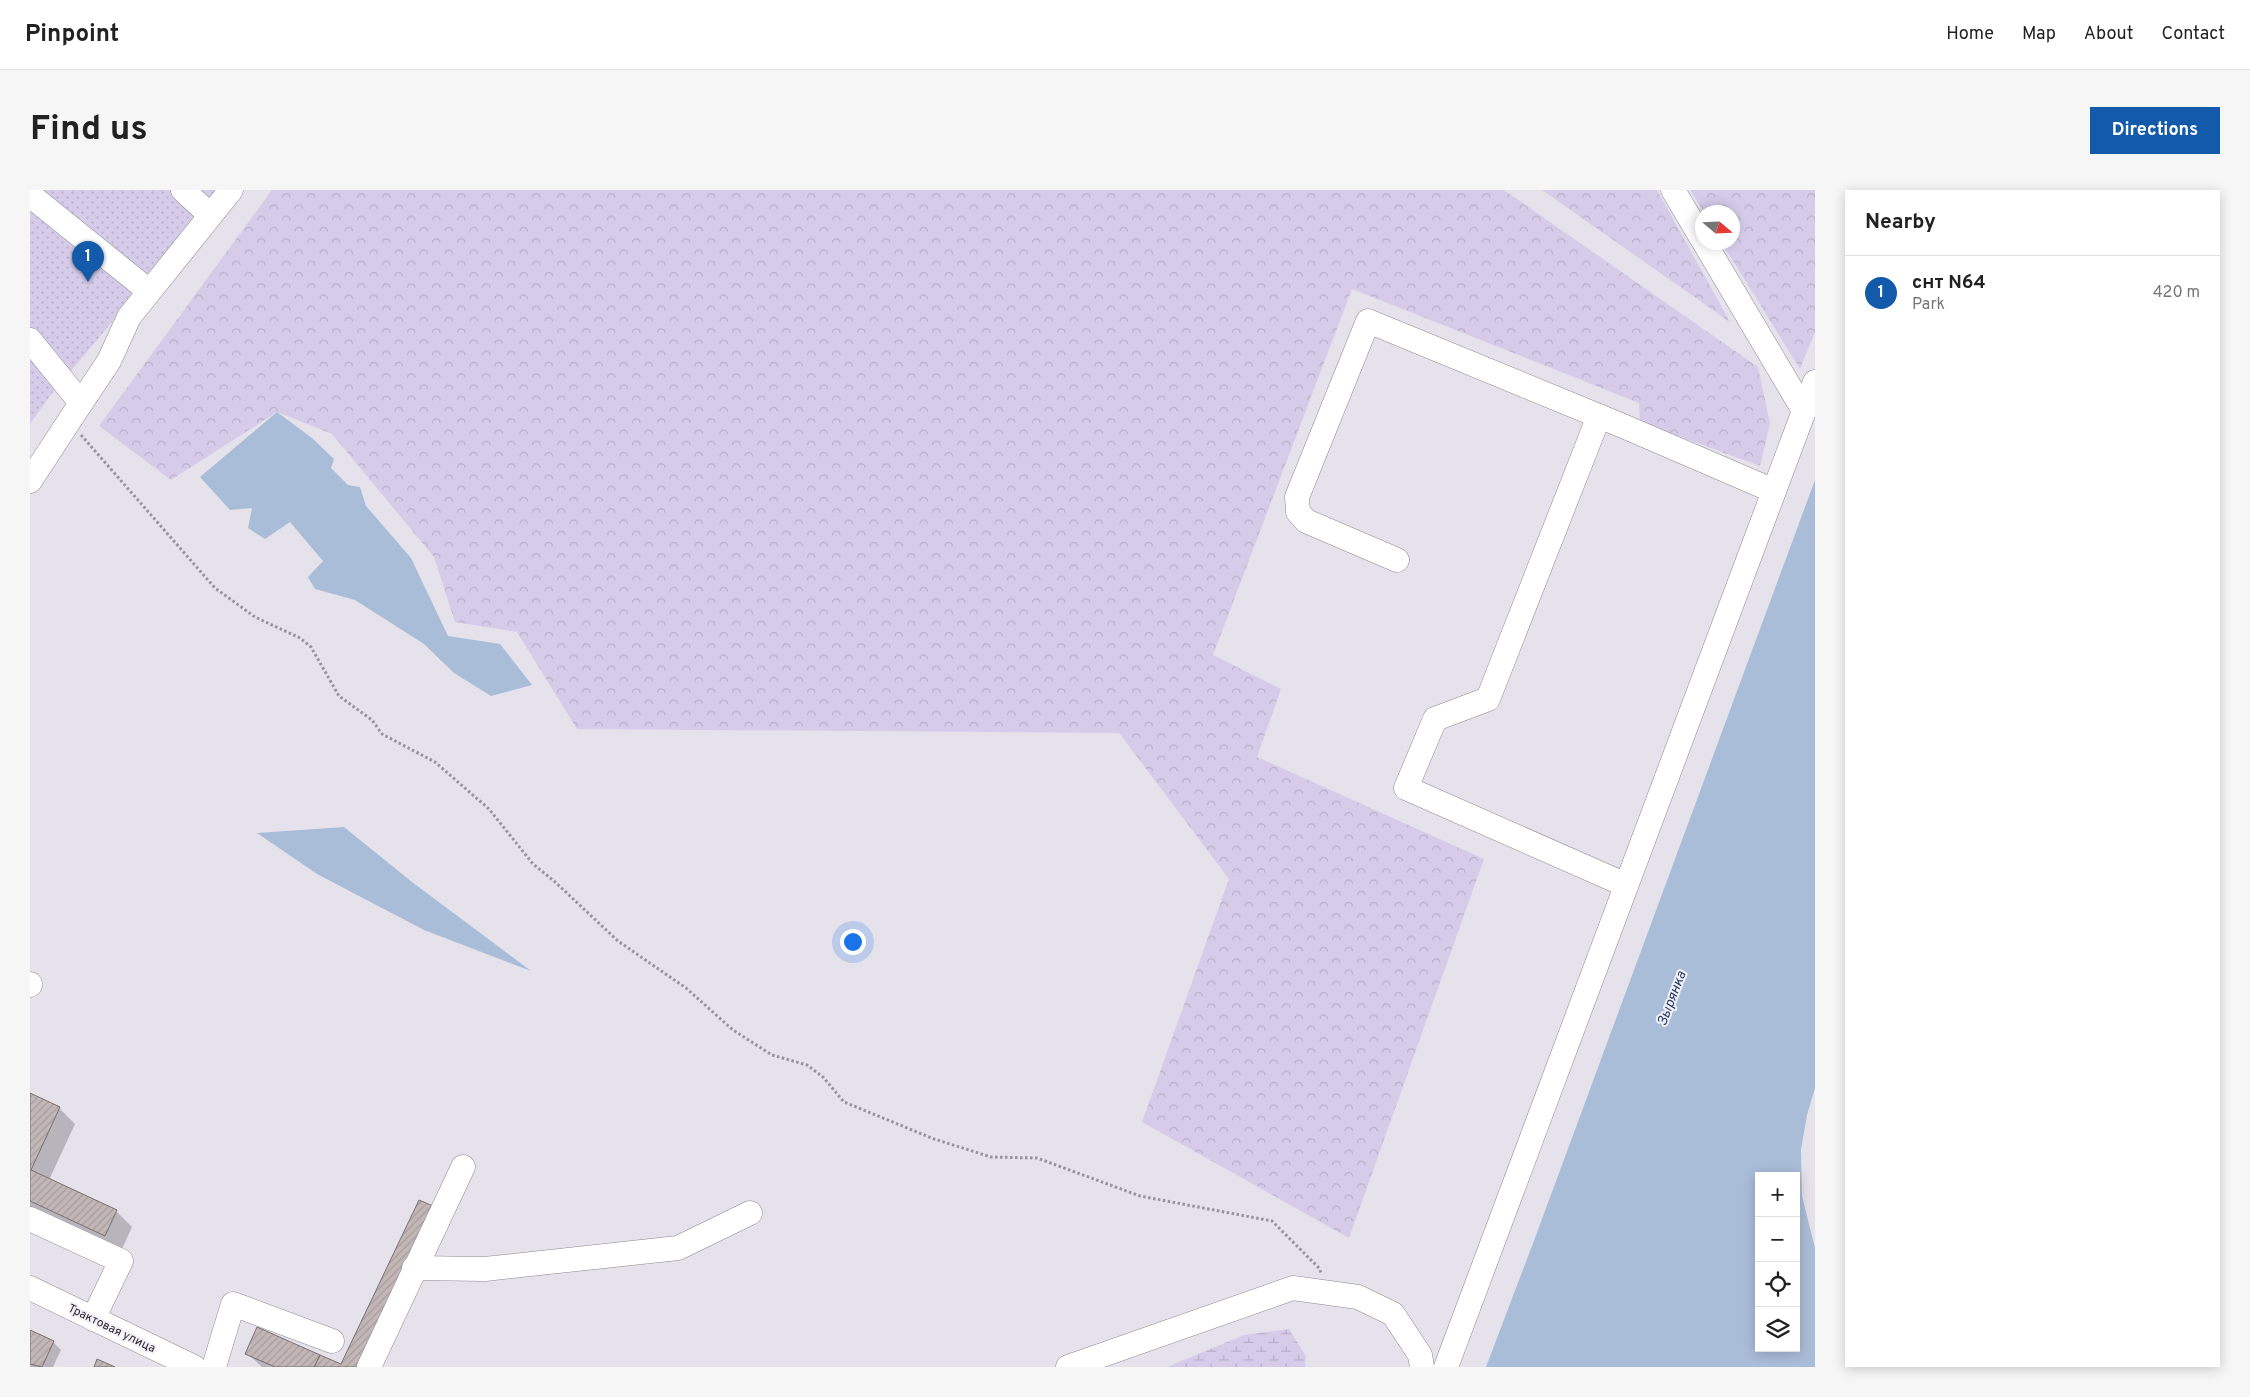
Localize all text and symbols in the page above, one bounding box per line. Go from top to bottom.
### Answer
text: Pinpoint [25,20,119,50]
text: Home [1946,23,1994,46]
text: Map [2022,23,2056,46]
text: About [2084,23,2133,46]
text: Contact [2161,23,2225,46]
button: Directions [2090,107,2220,154]
text: Find us [30,108,148,152]
north arrow [1695,205,1740,250]
text: Nearby [1865,209,1936,236]
pin: 1 [72,241,104,282]
text: снт N64 [1912,271,1986,295]
text: 1 [1878,283,1884,303]
text: 420 m [2153,283,2200,303]
text: Park [1912,295,1945,315]
your location [840,929,866,955]
water label: Зырянка [1654,968,1691,1028]
map controls [1755,1172,1800,1352]
button: + [1755,1172,1800,1217]
button: − [1755,1217,1800,1262]
button: locate [1755,1262,1800,1307]
street label: Трактовая улица [65,1301,158,1357]
button: layers [1755,1307,1800,1352]

